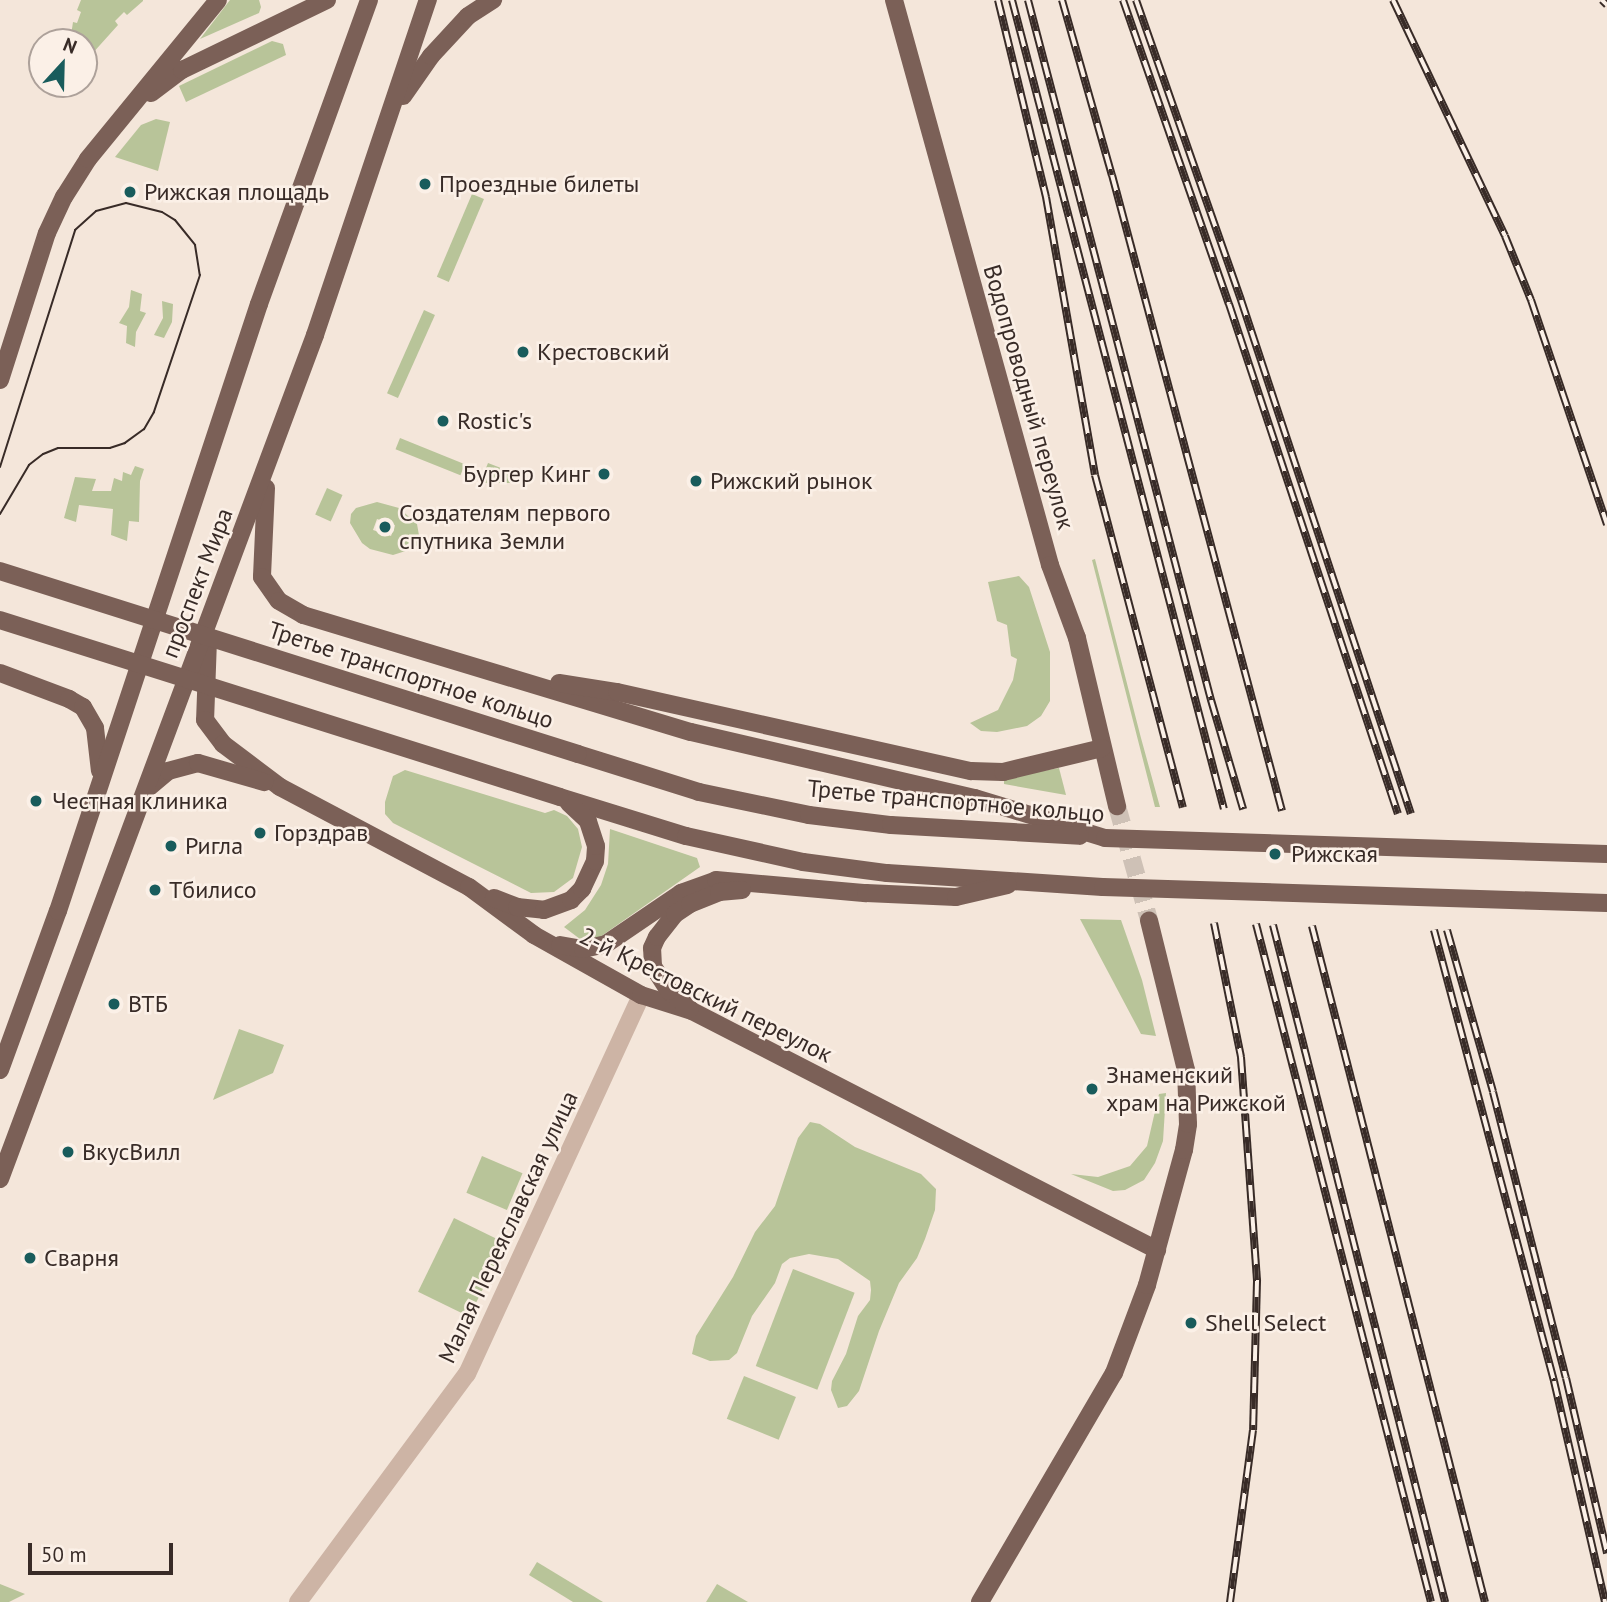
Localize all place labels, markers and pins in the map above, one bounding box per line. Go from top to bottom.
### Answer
place label: Проездные билеты [439,170,639,198]
marker: Проездные билеты [417,176,433,192]
place label: Рижская площадь [144,178,329,206]
marker: Рижская площадь [122,184,138,200]
place label: Крестовский [537,338,670,366]
marker: Крестовский [515,344,531,360]
place label: Rostic's [457,407,532,435]
marker: Rostic's [435,413,451,429]
place label: Бургер Кинг [463,460,590,488]
marker: Бургер Кинг [596,466,612,482]
place label: Рижский рынок [710,467,872,495]
marker: Рижский рынок [688,473,704,489]
place label: Создателям первого спутника Земли [399,499,611,555]
marker: Создателям первого спутника Земли [377,519,393,535]
place label: Честная клиника [52,787,228,815]
marker: Честная клиника [26,791,46,811]
place label: Горздрав [274,819,368,847]
marker: Горздрав [252,825,268,841]
place label: Ригла [185,832,243,860]
marker: Ригла [163,838,179,854]
place label: Рижская [1291,840,1378,868]
marker: Рижская [1265,844,1285,864]
place label: Тбилисо [169,876,257,904]
marker: Тбилисо [147,882,163,898]
place label: ВТБ [128,990,168,1018]
marker: ВТБ [106,996,122,1012]
place label: Знаменский храм на Рижской [1106,1061,1286,1117]
marker: Знаменский храм на Рижской [1084,1081,1100,1097]
place label: ВкусВилл [82,1138,181,1166]
marker: ВкусВилл [60,1144,76,1160]
place label: Сварня [44,1244,119,1272]
marker: Сварня [22,1250,38,1266]
place label: Shell Select [1205,1309,1326,1337]
marker: Shell Select [1183,1315,1199,1331]

